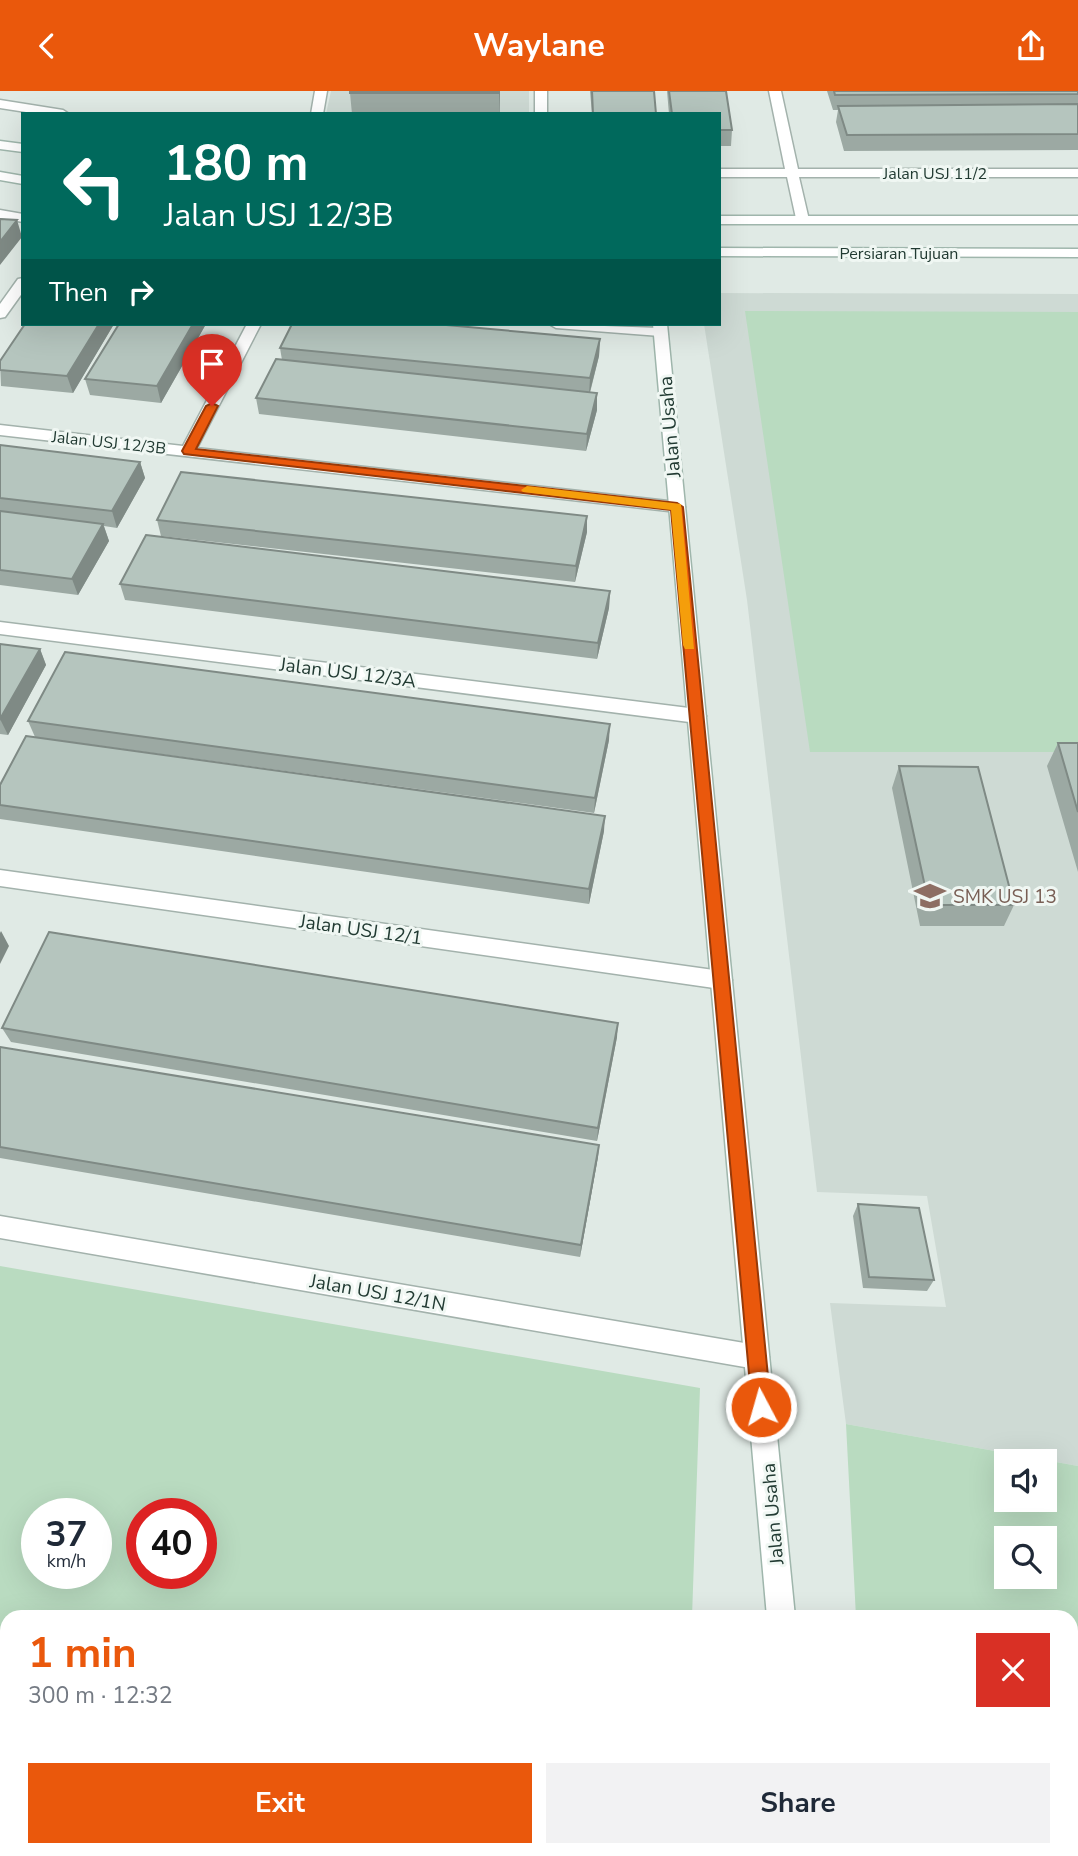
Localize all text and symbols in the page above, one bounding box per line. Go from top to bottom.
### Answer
text: Waylane [473,24,605,67]
icon: back [28,27,66,65]
icon: share [1012,27,1050,65]
text: 180 m [164,130,308,197]
icon: left [49,140,140,231]
street label: Jalan USJ 11/2 [882,163,987,185]
text: Jalan USJ 12/3B [164,194,394,237]
street label: Persiaran Tujuan [840,243,958,265]
icon: right [122,273,160,311]
text: Then [49,275,108,310]
pin [182,334,242,406]
icon: arrive [193,345,231,383]
street label: Jalan Usaha [653,375,687,480]
street label: Jalan USJ 12/3B [50,426,167,460]
street label: Jalan USJ 12/3A [277,652,418,694]
school or university icon: SMK USJ 13 [913,879,947,913]
place label: SMK USJ 13 [953,884,1057,910]
street label: Jalan USJ 12/1 [297,908,424,951]
street label: Jalan USJ 12/1N [307,1268,448,1318]
position arrow [724,1370,798,1444]
map controls [994,1449,1057,1589]
button: sound [994,1449,1057,1512]
street label: Jalan Usaha [756,1462,790,1567]
speed limit sign: 40 [126,1498,217,1589]
text: 37 [45,1511,88,1558]
button: search [994,1526,1057,1589]
text: km/h [47,1549,86,1573]
text: 1 min [28,1625,137,1682]
button: close [976,1633,1050,1707]
text: 300 m · 12:32 [28,1680,173,1711]
button: Exit [28,1763,532,1843]
button: Share [546,1763,1050,1843]

